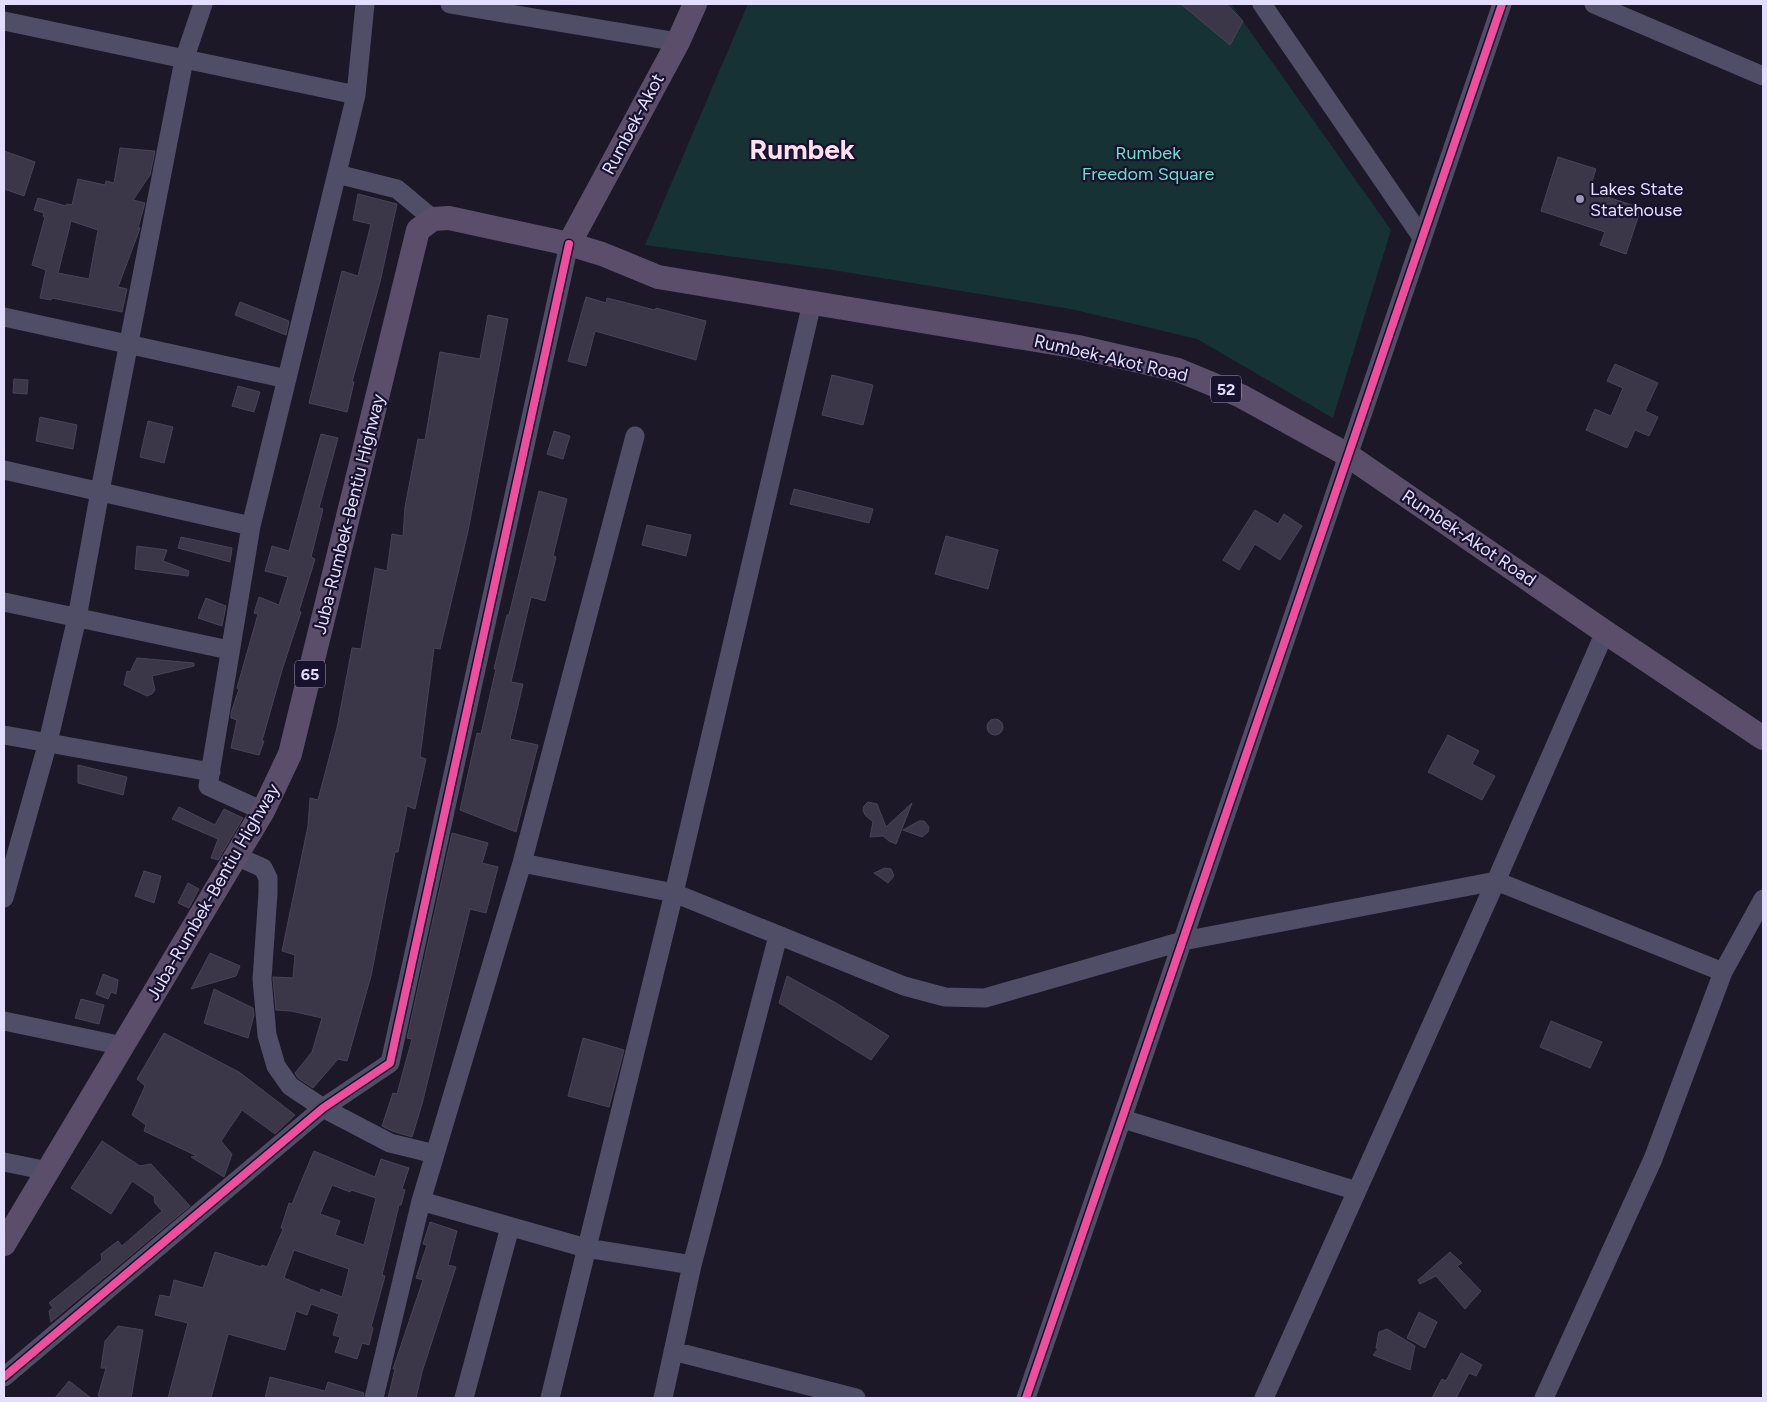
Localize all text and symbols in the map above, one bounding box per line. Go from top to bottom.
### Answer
street label: Rumbek-Akot [597,70,669,178]
district label: Rumbek [749,132,855,166]
park label: Rumbek Freedom Square [1082,142,1215,185]
place label: Lakes State Statehouse [1590,178,1683,221]
marker: Lakes State Statehouse [1574,193,1586,205]
street label: Rumbek-Akot Road [1032,330,1190,386]
road number: 52 [1211,376,1241,402]
street label: Juba-Rumbek-Bentiu Highway [308,391,390,636]
street label: Rumbek-Akot Road [1398,485,1540,591]
road number: 65 [295,661,325,688]
street label: Juba-Rumbek-Bentiu Highway [142,779,284,1004]

